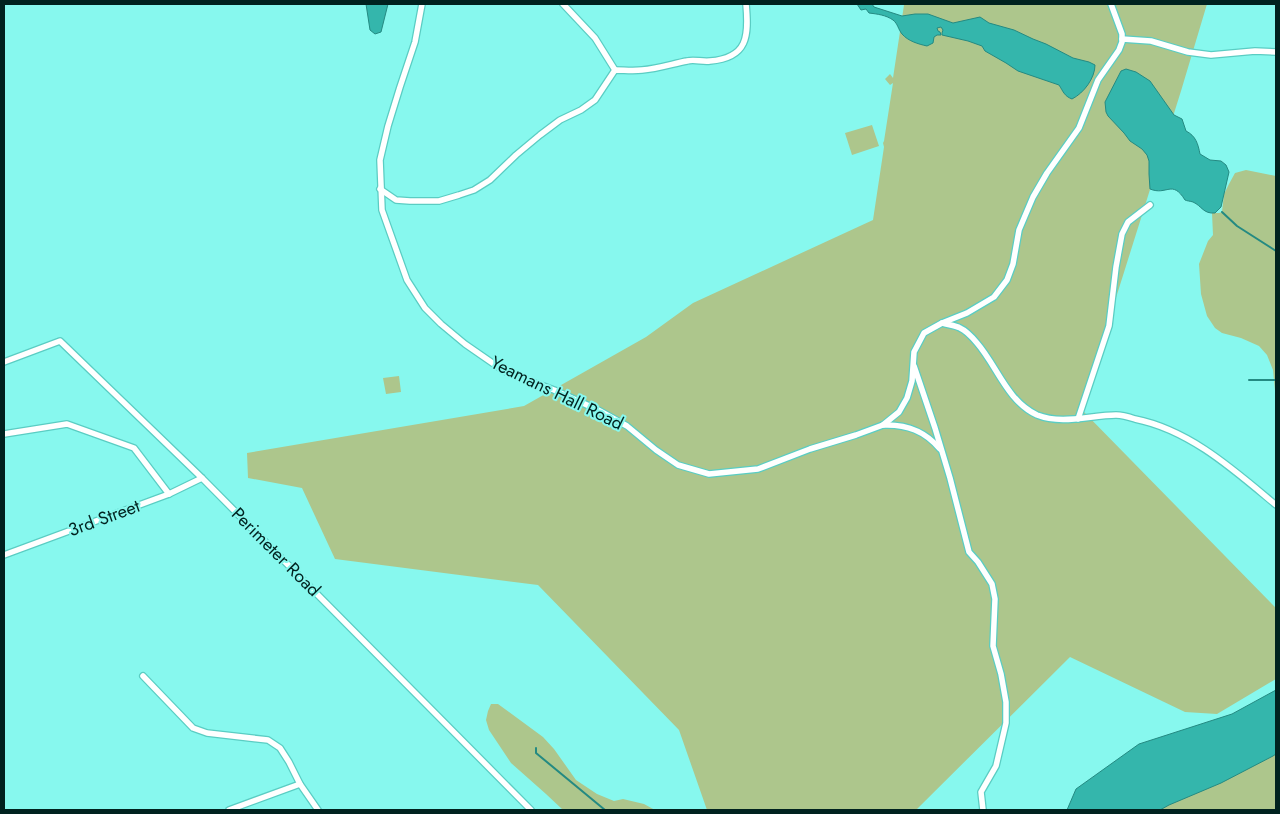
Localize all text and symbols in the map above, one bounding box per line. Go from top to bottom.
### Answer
street label: Yeamans Hall Road [486,350,628,436]
street label: 3rd Street [64,493,144,543]
street label: Perimeter Road [226,502,326,602]

